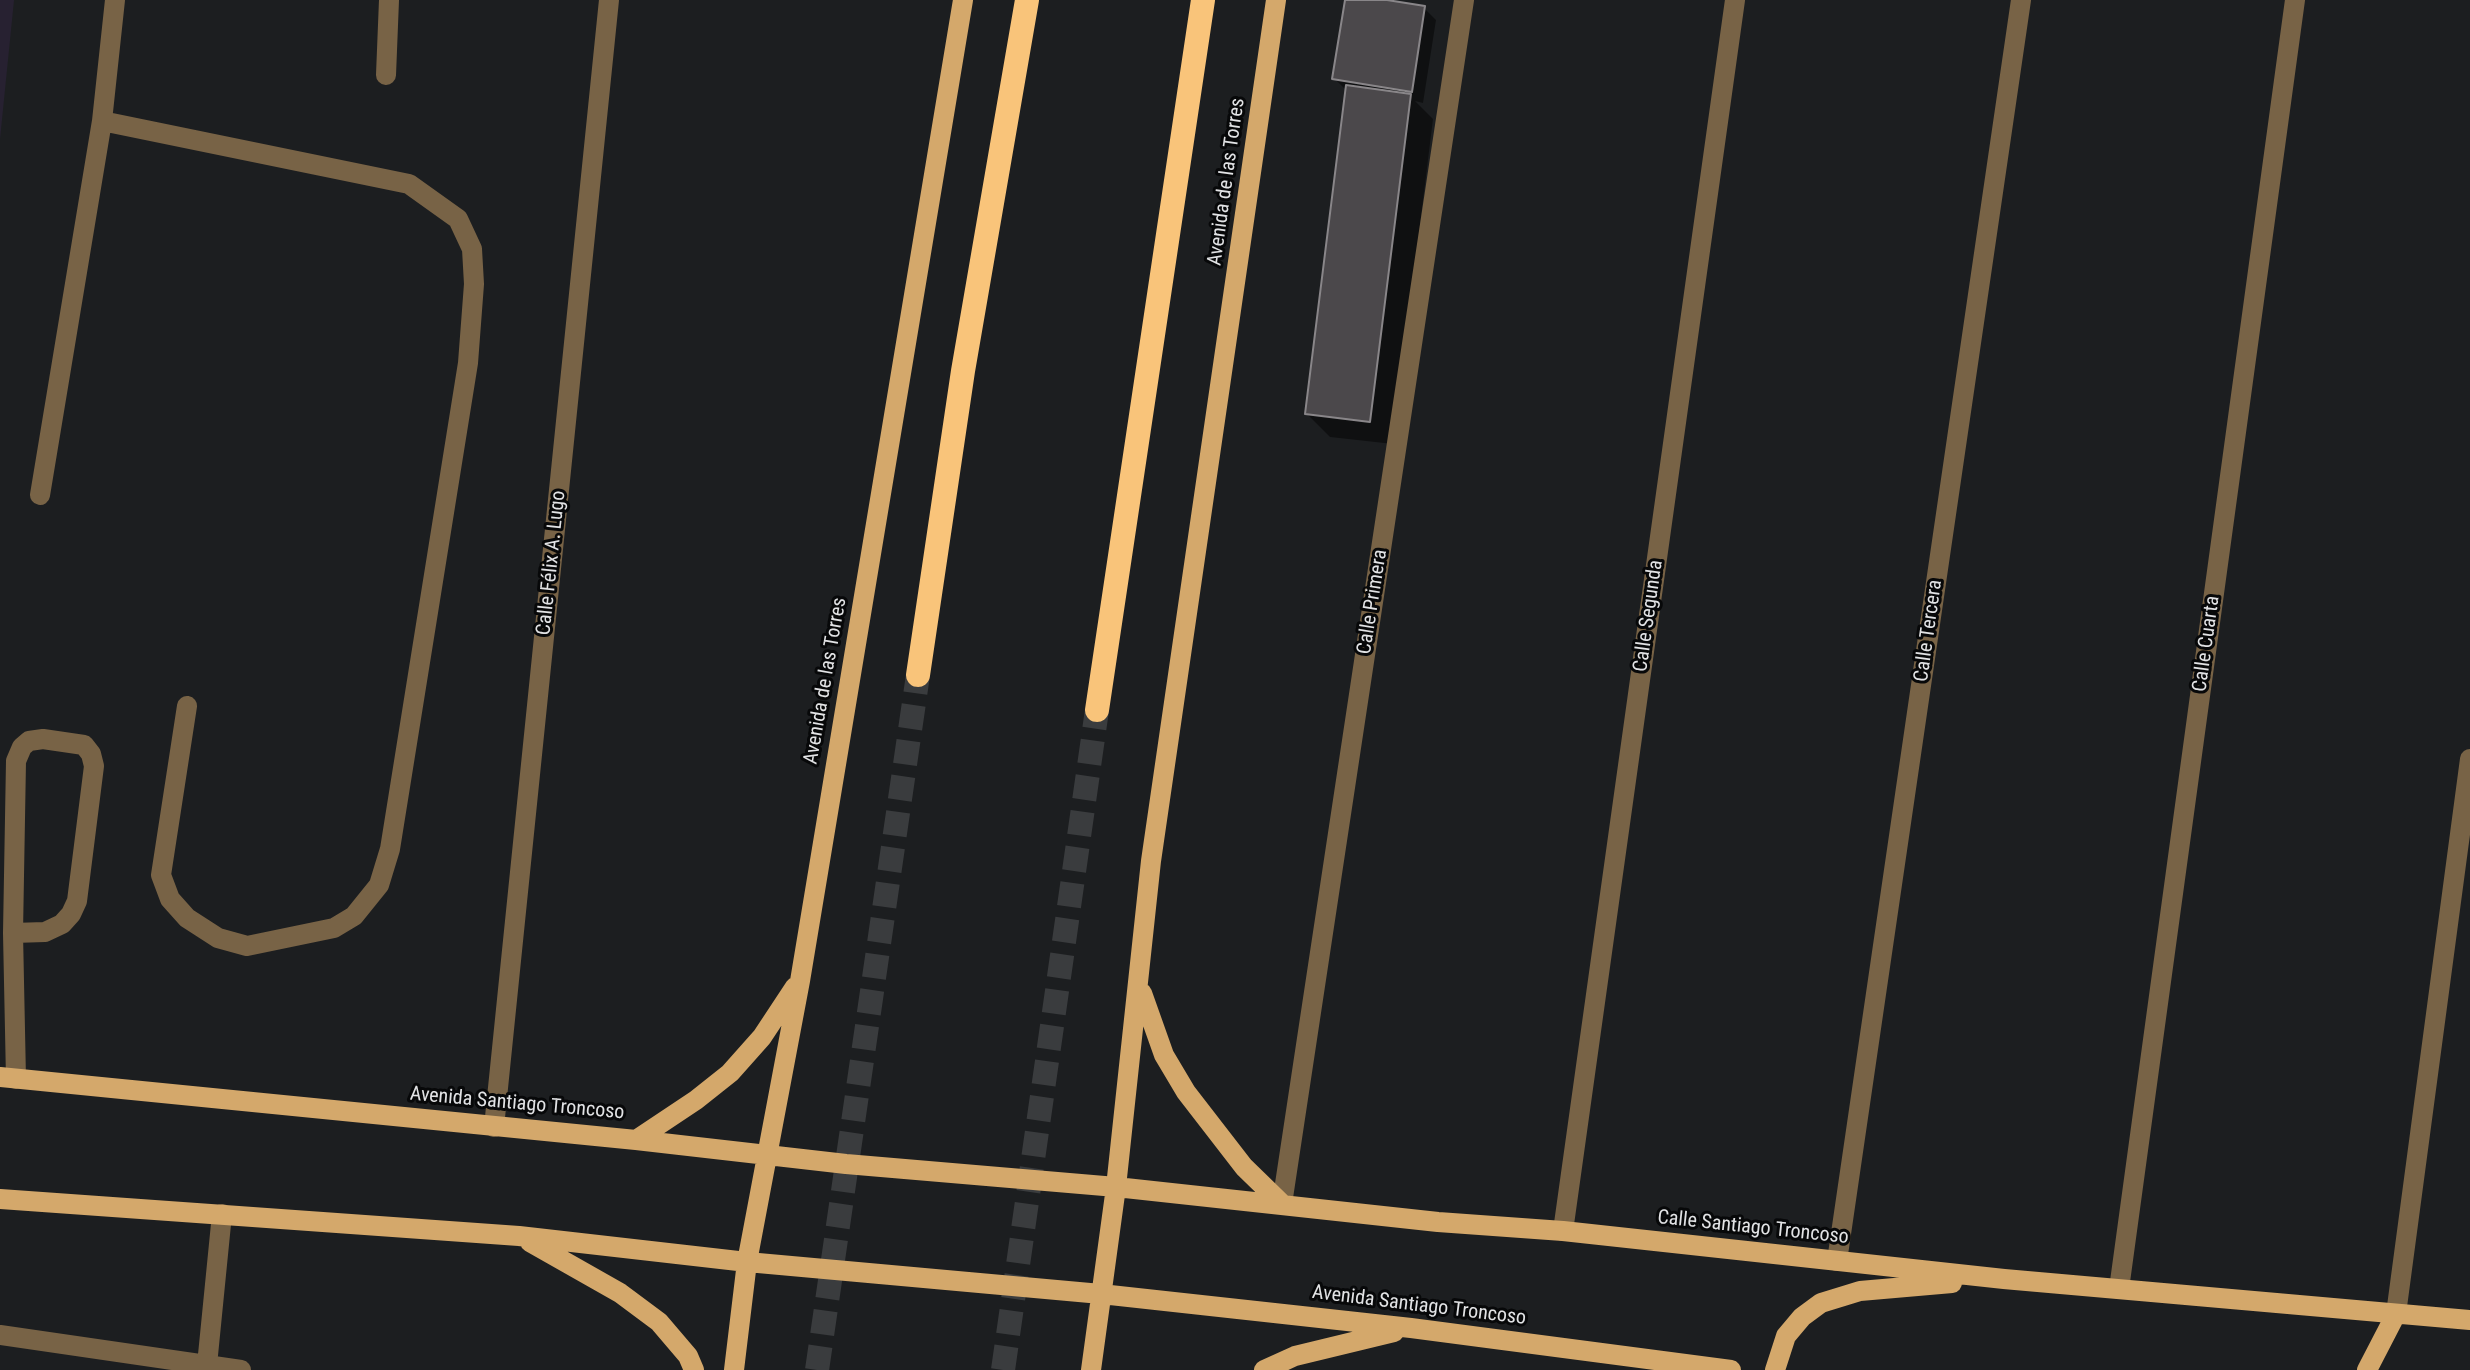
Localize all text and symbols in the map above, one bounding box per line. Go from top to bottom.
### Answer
street label: Avenida de las Torres [1203,97,1251,267]
street label: Calle Félix A. Lugo [532,489,572,637]
street label: Calle Primera [1353,548,1393,656]
street label: Calle Segunda [1629,559,1669,673]
street label: Calle Tercera [1910,578,1948,684]
street label: Calle Cuarta [2188,594,2226,694]
street label: Avenida de las Torres [800,596,852,766]
street label: Avenida Santiago Troncoso [409,1083,625,1125]
street label: Calle Santiago Troncoso [1656,1206,1850,1250]
street label: Avenida Santiago Troncoso [1311,1281,1527,1331]

